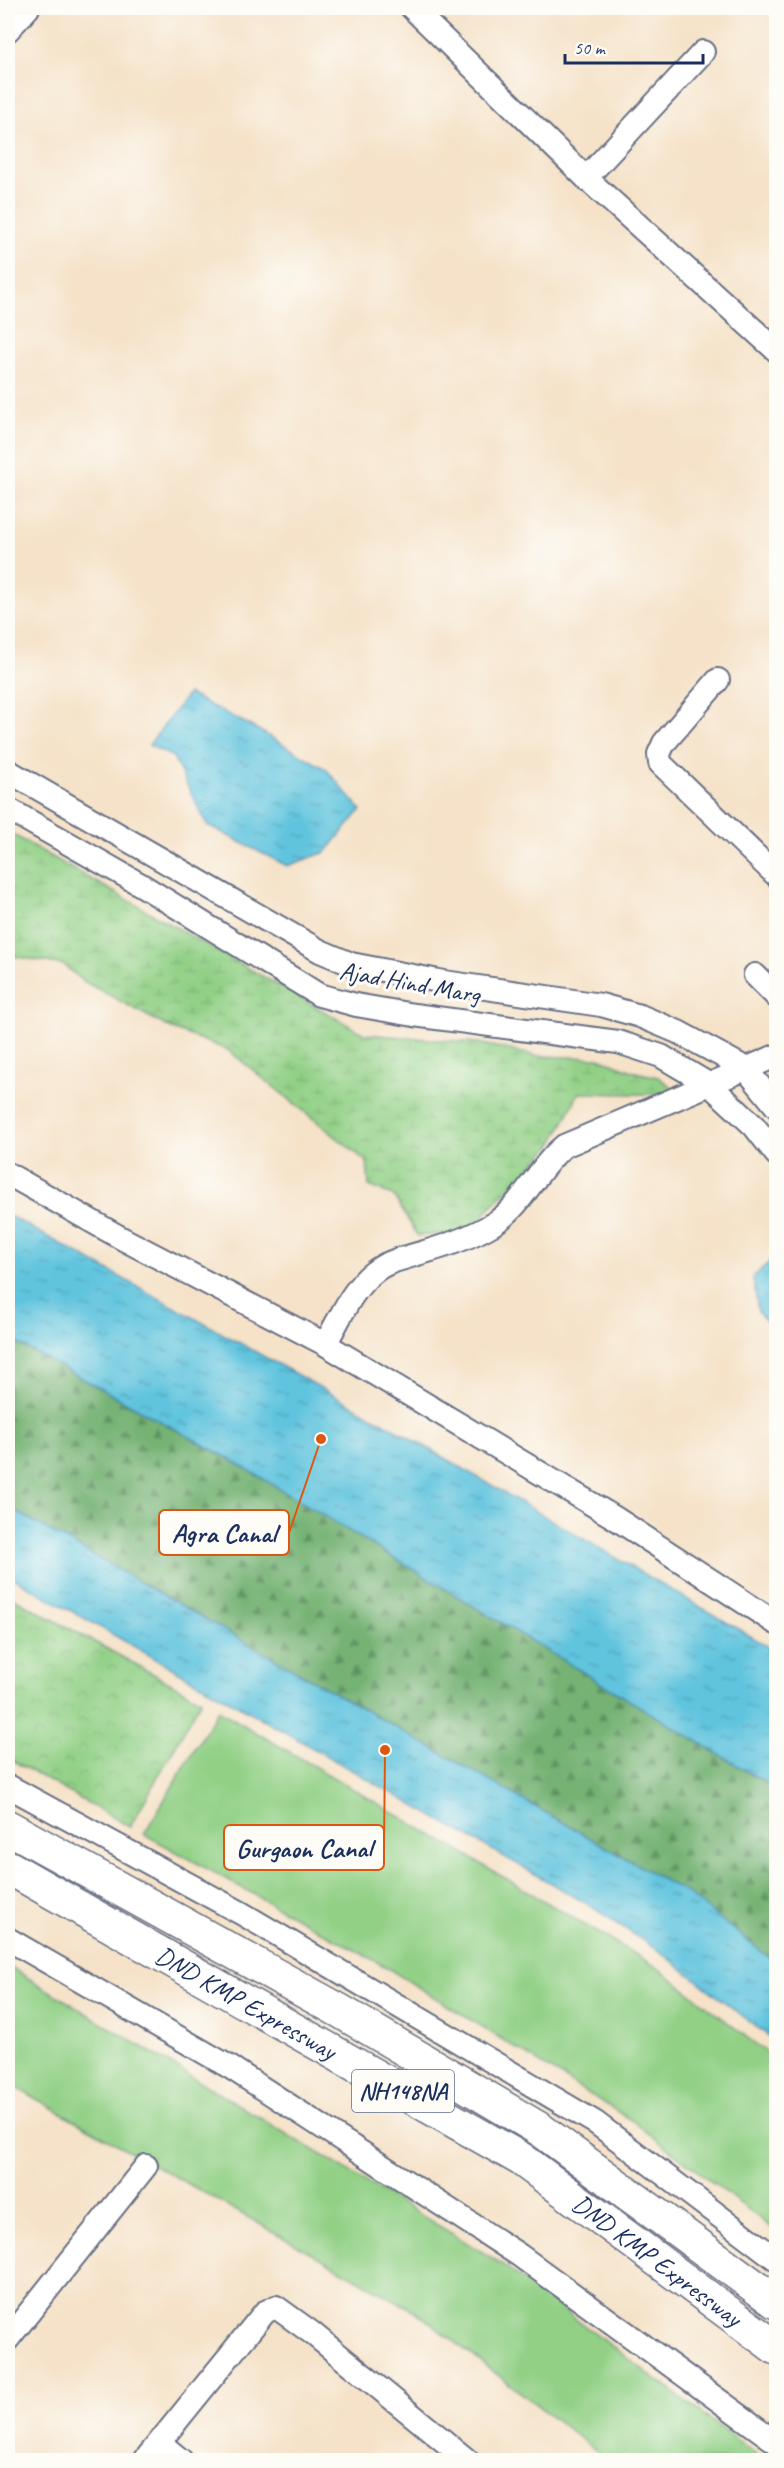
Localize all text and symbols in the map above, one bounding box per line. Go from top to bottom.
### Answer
scale bar [565,27,703,65]
text: 50 m [574,37,607,59]
street label: Ajad Hind Marg [337,954,485,1011]
callout: Agra Canal [159,1510,289,1555]
text: Agra Canal [172,1516,281,1550]
callout: Gurgaon Canal [224,1825,384,1870]
text: Gurgaon Canal [236,1831,377,1865]
street label: DND KMP Expressway [150,1939,344,2068]
road number: NH148NA [352,2070,454,2112]
street label: DND KMP Expressway [566,2187,750,2335]

